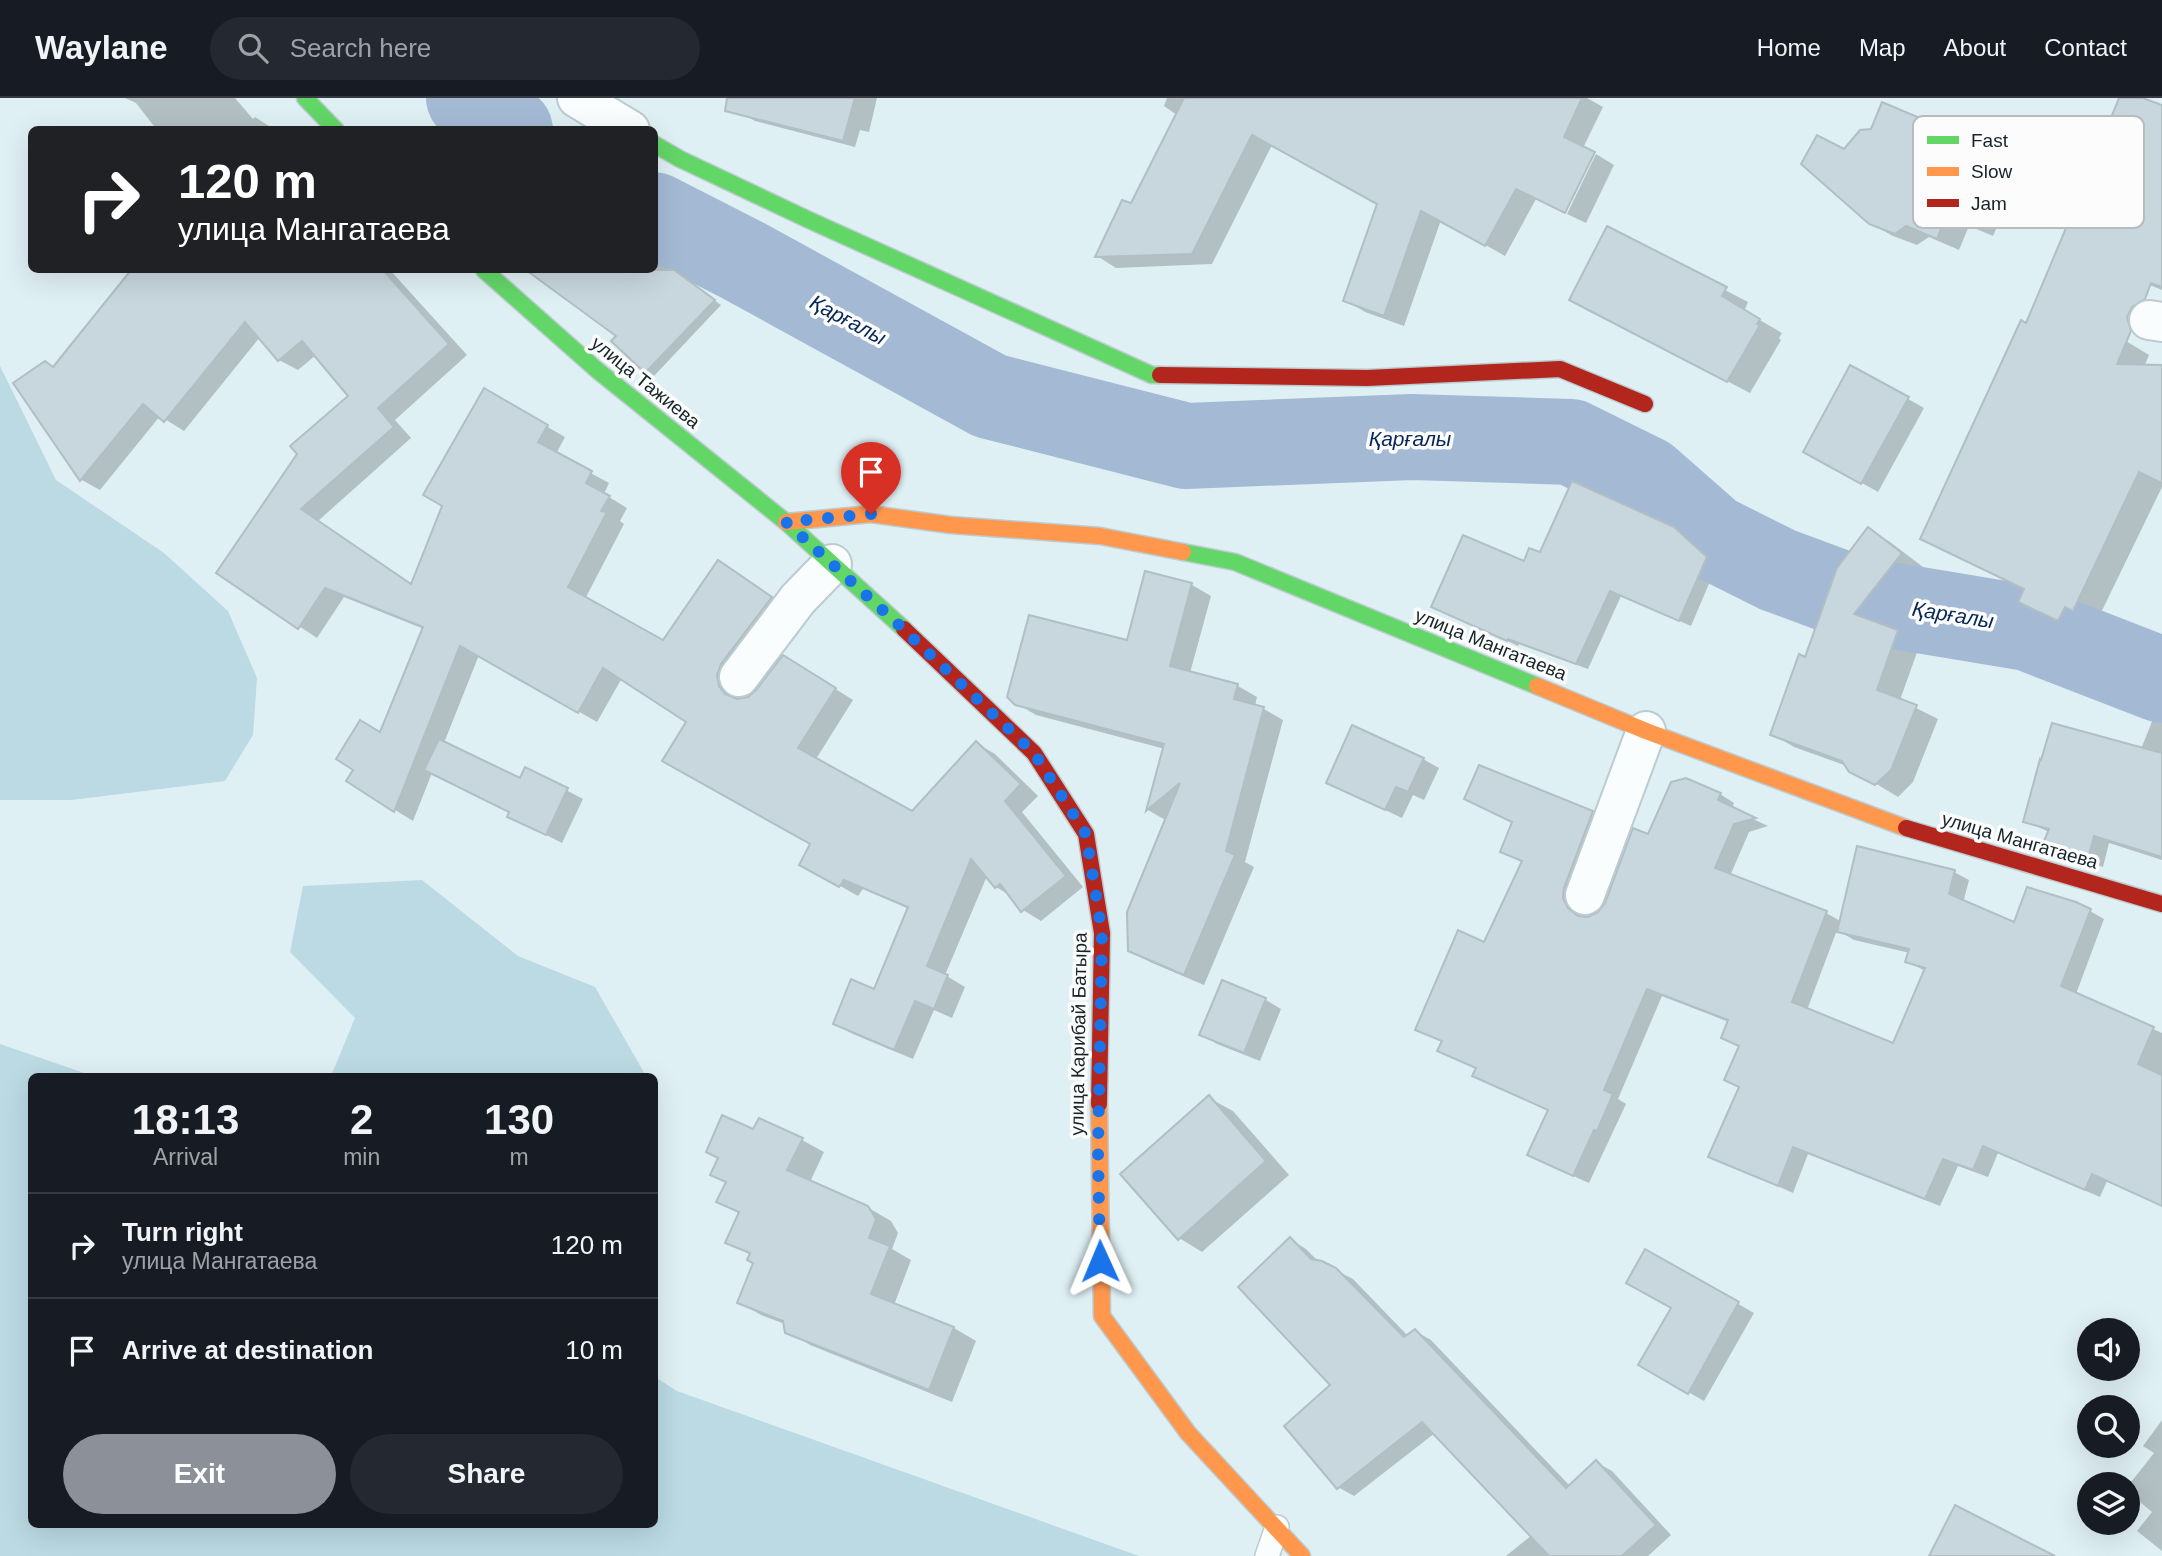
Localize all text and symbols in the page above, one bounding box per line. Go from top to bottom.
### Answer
search box [210,17,700,80]
text: Waylane [35,29,168,66]
icon: search [234,29,272,67]
text: Search here [290,33,431,63]
text: Home [1757,34,1821,61]
text: Map [1859,34,1906,61]
text: About [1944,34,2006,61]
text: Contact [2044,34,2127,61]
legend [1913,116,2144,228]
text: Fast [1971,130,2009,151]
icon: right [63,154,154,245]
text: 120 m [178,154,317,208]
text: Slow [1971,161,2012,182]
text: Jam [1971,193,2007,214]
text: улица Мангатаева [178,211,450,247]
water label: Қарғалы [806,290,890,349]
street label: улица Тажиева [587,332,704,433]
water label: Қарғалы [1369,427,1452,450]
pin [841,442,901,514]
icon: arrive [852,453,890,491]
water label: Қарғалы [1911,597,1996,632]
street label: улица Мангатаева [1412,605,1570,685]
street label: улица Мангатаева [1939,808,2101,873]
street label: улица Карибай Батыра [1066,932,1091,1136]
text: 18:13 [132,1096,239,1143]
text: 2 [350,1096,373,1143]
text: 130 [484,1096,554,1143]
text: Arrival [153,1144,218,1170]
text: min [343,1144,380,1170]
text: m [510,1144,529,1170]
text: Turn right [122,1217,243,1247]
position arrow [1063,1224,1137,1298]
icon: right [63,1227,101,1265]
text: 120 m [551,1230,623,1260]
text: улица Мангатаева [122,1248,317,1274]
map controls [2077,1318,2140,1535]
button: sound [2077,1318,2140,1381]
icon: arrive [63,1332,101,1370]
text: Arrive at destination [122,1335,373,1365]
text: 10 m [565,1335,623,1365]
button: search [2077,1395,2140,1458]
button: Exit [63,1434,336,1514]
button: Share [350,1434,623,1514]
button: layers [2077,1472,2140,1535]

